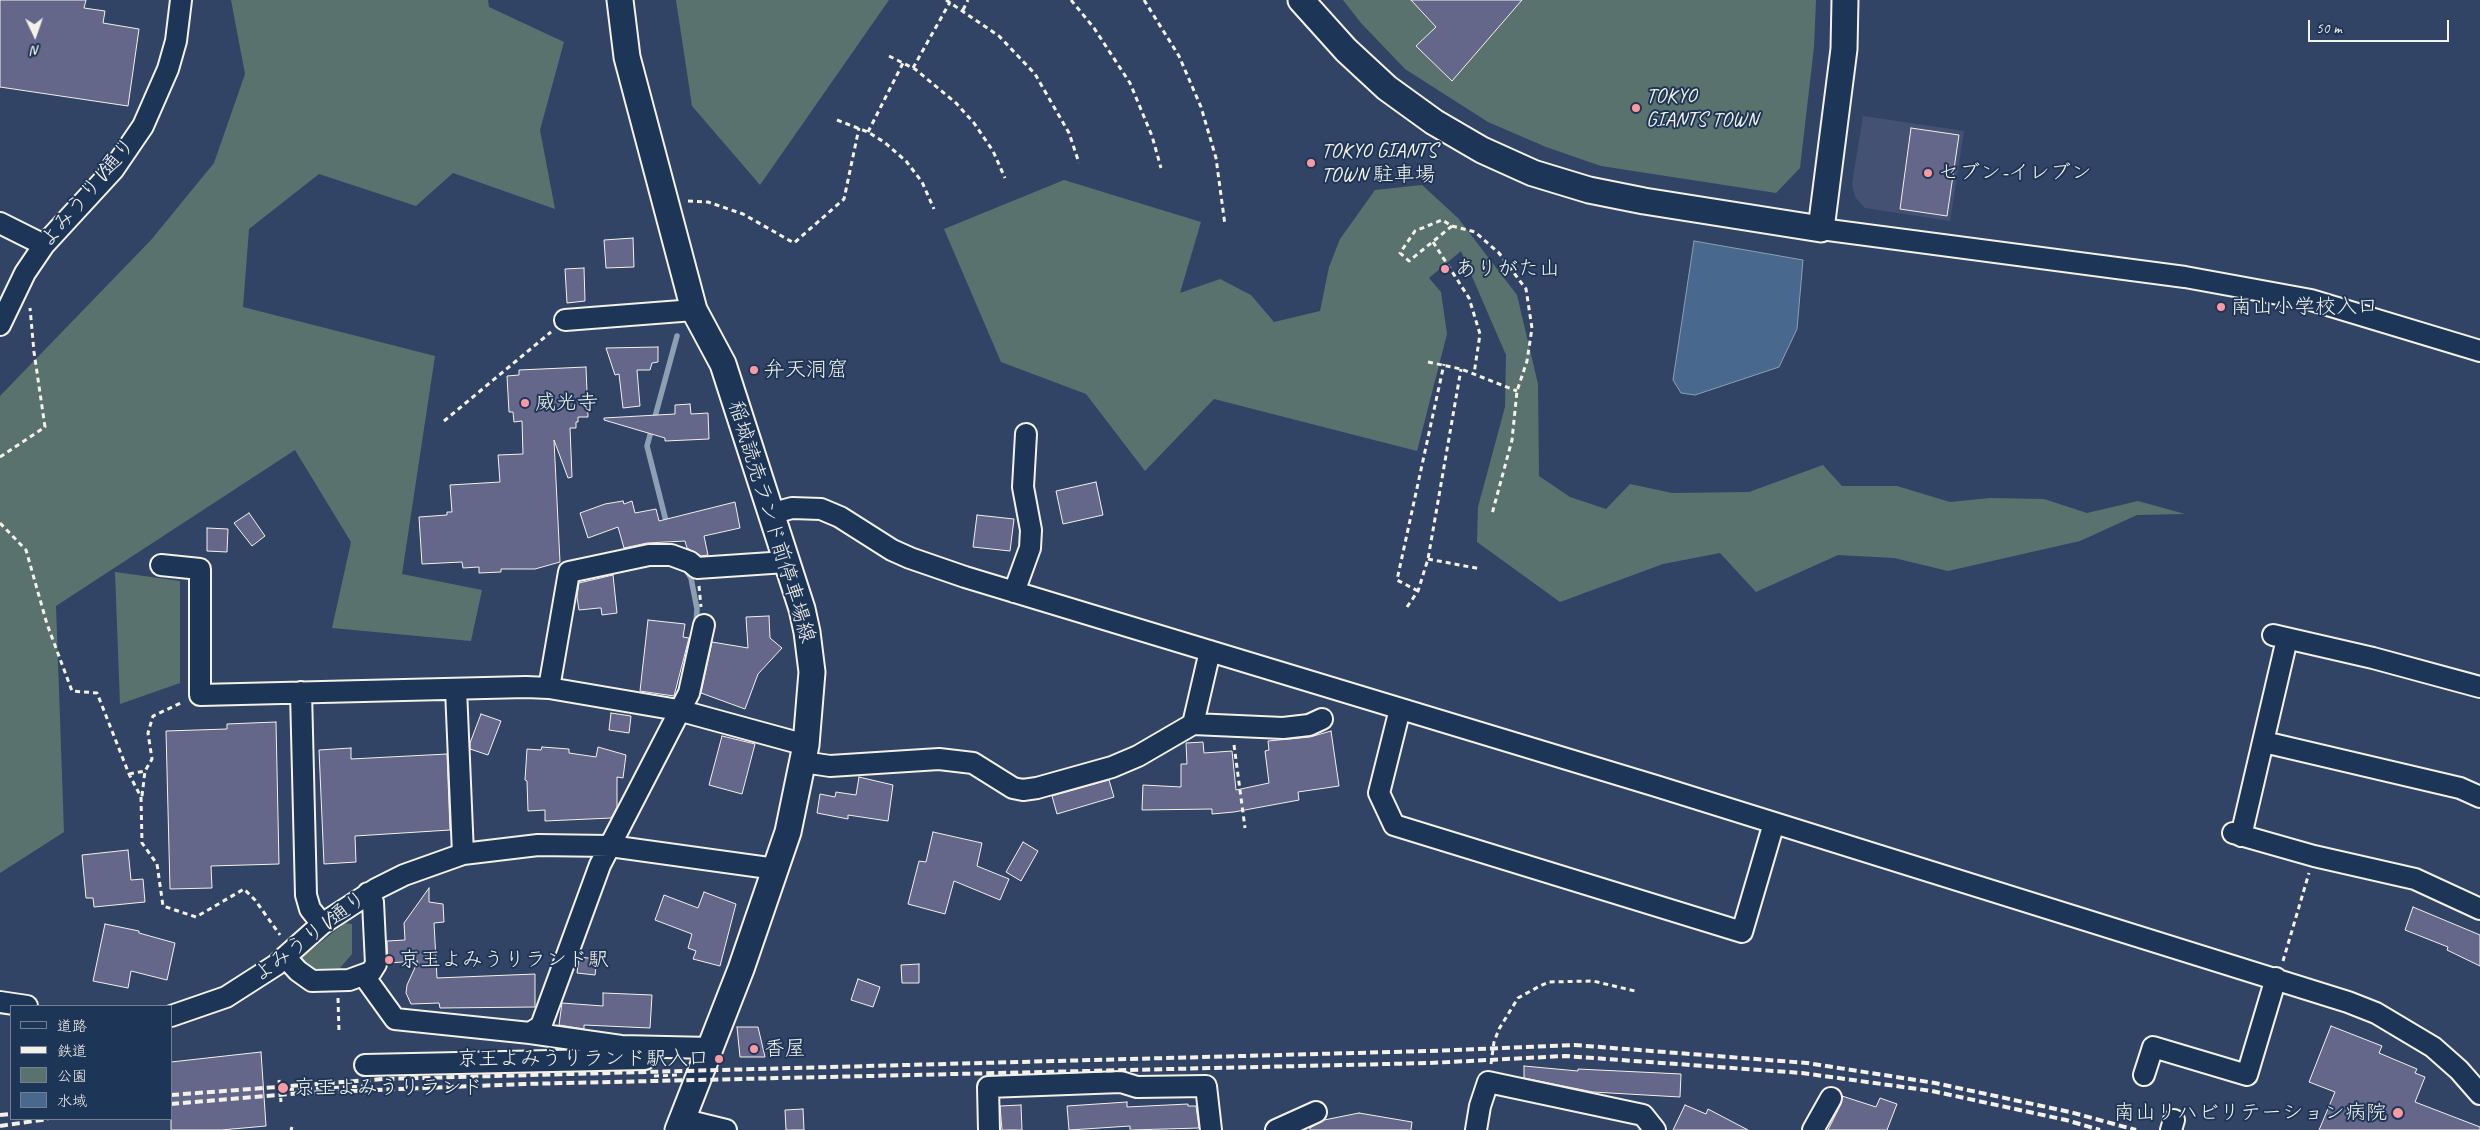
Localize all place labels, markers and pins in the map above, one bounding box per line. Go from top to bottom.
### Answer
place label: TOKYO GIANTS TOWN [1646,83,1758,133]
marker: TOKYO GIANTS TOWN [1630,102,1642,114]
place label: TOKYO GIANTS TOWN 駐車場 [1321,138,1437,188]
marker: TOKYO GIANTS TOWN 駐車場 [1305,157,1317,169]
place label: セブン-イレブン [1938,160,2092,186]
marker: セブン-イレブン [1922,167,1934,179]
place label: ありがた山 [1455,256,1560,282]
marker: ありがた山 [1439,263,1451,275]
place label: 南山小学校入口 [2231,294,2378,320]
marker: 南山小学校入口 [2215,301,2227,313]
place label: 弁天洞窟 [764,357,848,383]
marker: 弁天洞窟 [748,364,760,376]
place label: 威光寺 [535,390,598,416]
marker: 威光寺 [519,397,531,409]
place label: 京王よみうりランド駅 [399,947,609,973]
marker: 京王よみうりランド駅 [383,954,395,966]
place label: 香屋 [764,1036,806,1062]
marker: 香屋 [748,1043,760,1055]
place label: 京王よみうりランド駅入口 [457,1046,709,1072]
marker: 京王よみうりランド駅入口 [713,1053,725,1065]
place label: 京王よみうりランド [294,1075,483,1101]
marker: 京王よみうりランド [276,1081,290,1095]
place label: 南山リハビリテーション病院 [2114,1100,2387,1126]
marker: 南山リハビリテーション病院 [2391,1106,2405,1120]

